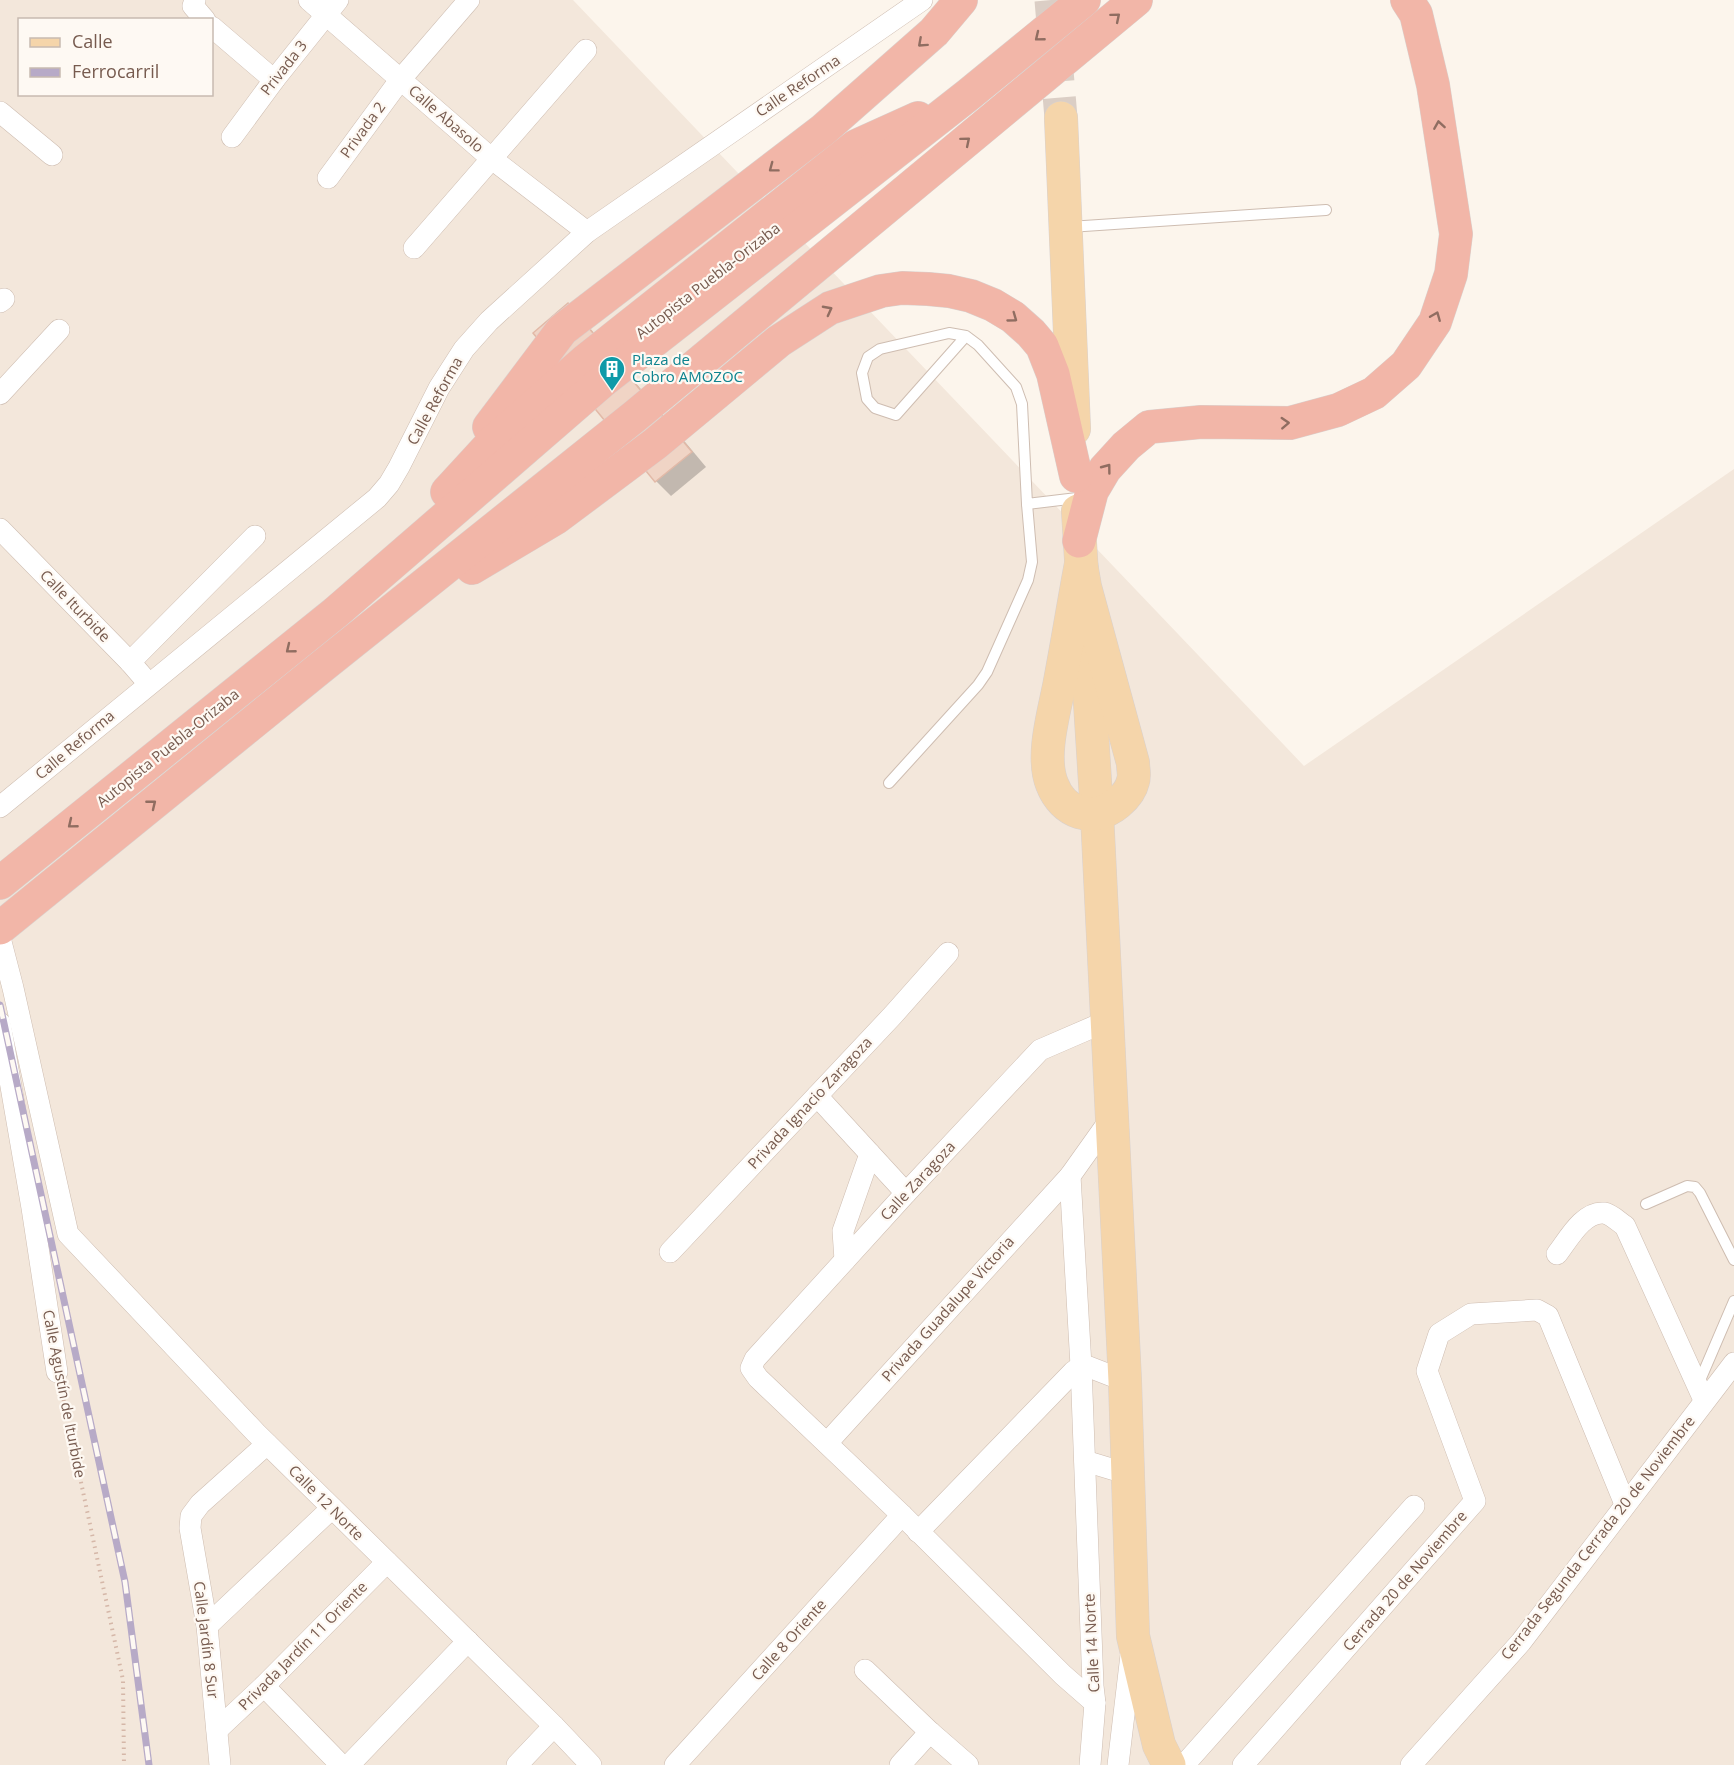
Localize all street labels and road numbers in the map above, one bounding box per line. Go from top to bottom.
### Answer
street label: Privada 3 [255,36,311,99]
street label: Calle Reforma [751,50,844,121]
street label: Calle Abasolo [405,80,489,157]
street label: Privada 2 [335,97,389,161]
street label: Autopista Puebla-Orizaba [631,218,784,343]
street label: Calle Reforma [402,353,467,448]
street label: Calle Iturbide [36,565,115,646]
street label: Autopista Puebla-Orizaba [92,683,243,811]
street label: Calle Reforma [30,705,118,783]
street label: Privada Ignacio Zaragoza [743,1032,876,1173]
street label: Calle Zaragoza [875,1136,959,1224]
street label: Privada Guadalupe Victoria [877,1231,1018,1385]
street label: Calle Agustín de Iturbide [39,1308,91,1480]
street label: Cerrada Segunda Cerrada 20 de Noviembre [1496,1411,1699,1664]
street label: Calle 12 Norte [285,1460,369,1544]
street label: Cerrada 20 de Noviembre [1338,1506,1471,1655]
street label: Privada Jardín 11 Oriente [233,1576,371,1714]
street label: Calle Jardín 8 Sur [190,1580,224,1700]
street label: Calle 14 Norte [1078,1593,1104,1693]
street label: Calle 8 Oriente [746,1594,830,1684]

